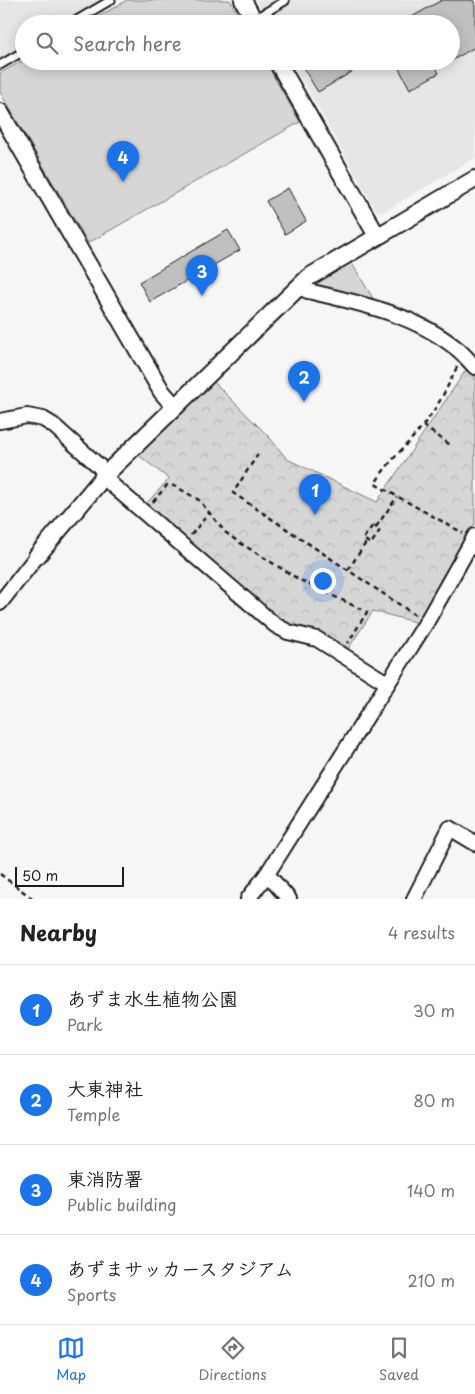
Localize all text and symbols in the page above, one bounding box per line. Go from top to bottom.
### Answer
search box [15,15,460,70]
icon: search [33,29,61,57]
text: Search here [73,29,182,57]
pin: 4 [107,141,139,182]
pin: 3 [186,255,218,296]
pin: 2 [288,361,320,402]
pin: 1 [299,474,331,515]
your location [310,568,336,594]
scale bar [15,864,124,887]
text: 50 m [22,865,58,886]
text: Nearby [20,916,97,948]
text: 4 results [388,920,455,944]
text: あずま水生植物公園 [67,984,238,1012]
text: 1 [32,998,40,1022]
text: 30 m [413,998,455,1022]
text: Park [67,1012,103,1036]
text: 大東神社 [67,1074,143,1102]
text: 2 [30,1088,42,1112]
text: 80 m [413,1088,455,1112]
text: Temple [67,1102,120,1126]
text: 東消防署 [67,1164,143,1192]
text: 3 [31,1178,41,1202]
text: 140 m [407,1178,455,1202]
text: Public building [67,1192,177,1216]
text: あずまサッカースタジアム [67,1254,294,1282]
text: 4 [31,1268,41,1292]
text: 210 m [407,1268,455,1292]
text: Sports [67,1282,116,1306]
tab: Map [56,1334,86,1385]
tab: Directions [199,1334,267,1385]
tab: Saved [379,1334,419,1385]

